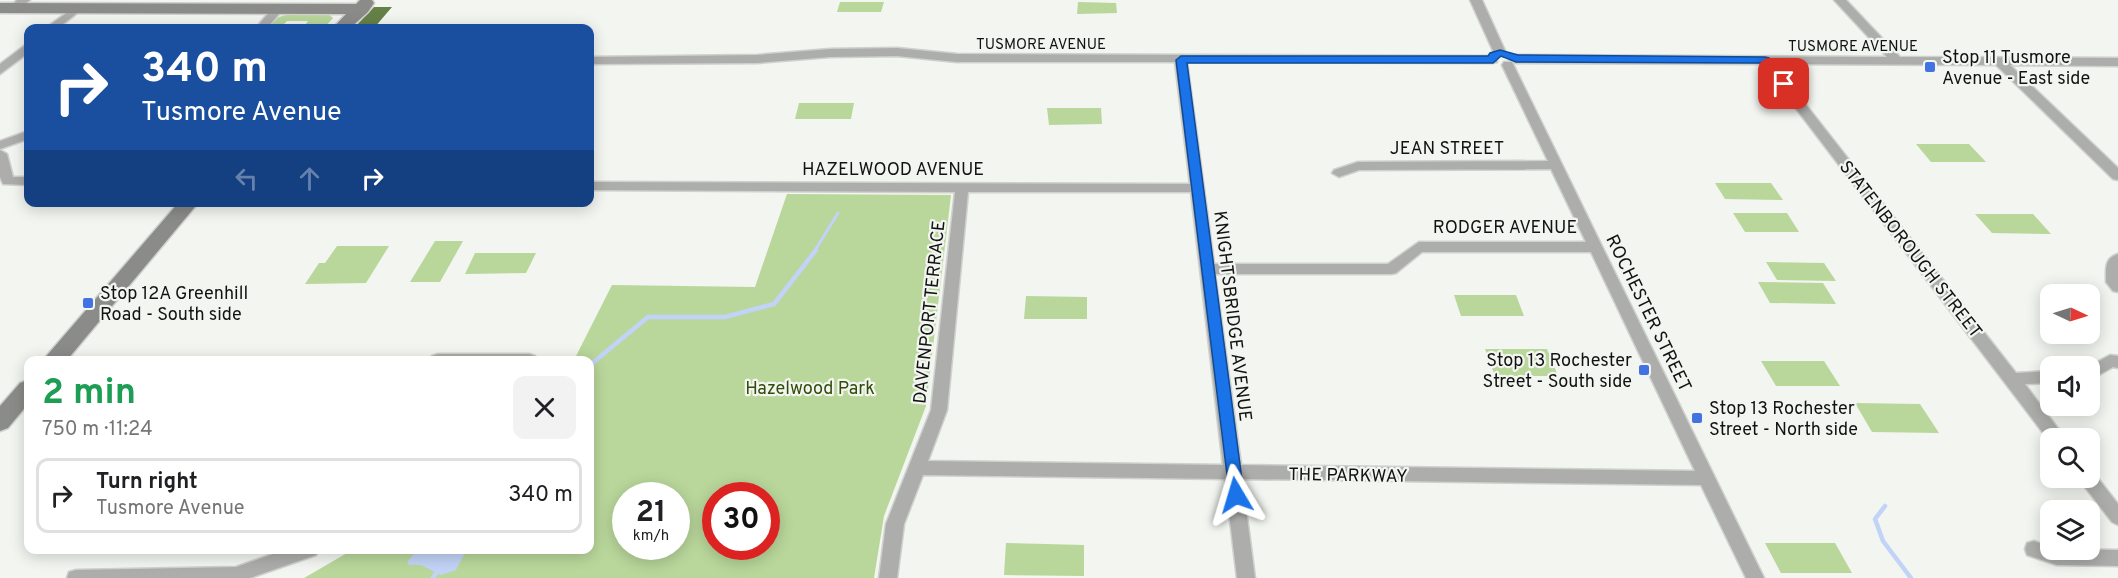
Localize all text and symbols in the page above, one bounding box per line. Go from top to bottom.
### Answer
street label: TUSMORE AVENUE [976,36,1106,55]
street label: TUSMORE AVENUE [1788,38,1918,57]
text: 340 m [141,44,268,97]
place label: Stop 11 Tusmore Avenue - East side [1942,47,2090,91]
icon: right [42,48,120,126]
pin [1758,58,1809,109]
marker: Stop 11 Tusmore Avenue - East side [1923,60,1937,74]
icon: arrive [1767,67,1800,100]
text: Tusmore Avenue [141,96,342,130]
street label: JEAN STREET [1390,138,1504,161]
street label: STATENBOROUGH STREET [1833,157,1986,343]
street label: HAZELWOOD AVENUE [802,159,984,182]
icon: left [230,162,263,195]
icon: ahead [293,162,326,195]
icon: right [356,162,389,195]
street label: KNIGHTSBRIDGE AVENUE [1207,210,1256,423]
street label: RODGER AVENUE [1433,217,1577,240]
street label: DAVENPORT TERRACE [909,219,952,405]
street label: ROCHESTER STREET [1600,231,1696,396]
place label: Stop 12A Greenhill Road - South side [100,283,248,327]
north arrow [2040,284,2100,344]
map controls [2040,284,2100,560]
marker: Stop 12A Greenhill Road - South side [81,296,95,310]
place label: Stop 13 Rochester Street - South side [1483,350,1632,394]
button: sound [2040,356,2100,416]
marker: Stop 13 Rochester Street - South side [1637,363,1651,377]
text: 2 min [42,371,136,417]
button: close [513,376,576,439]
park label: Hazelwood Park [745,378,875,401]
place label: Stop 13 Rochester Street - North side [1709,398,1858,442]
marker: Stop 13 Rochester Street - North side [1690,411,1704,425]
text: 750 m · 11:24 [42,417,153,443]
button: search [2040,428,2100,488]
position arrow [1204,463,1268,527]
street label: THE PARKWAY [1288,464,1408,489]
text: Turn right [96,469,198,496]
icon: right [45,479,78,512]
text: 340 m [508,482,573,509]
speed limit sign: 30 [702,482,780,560]
text: 21 [636,495,666,532]
text: Tusmore Avenue [96,496,245,522]
button: layers [2040,500,2100,560]
text: km/h [633,527,669,546]

